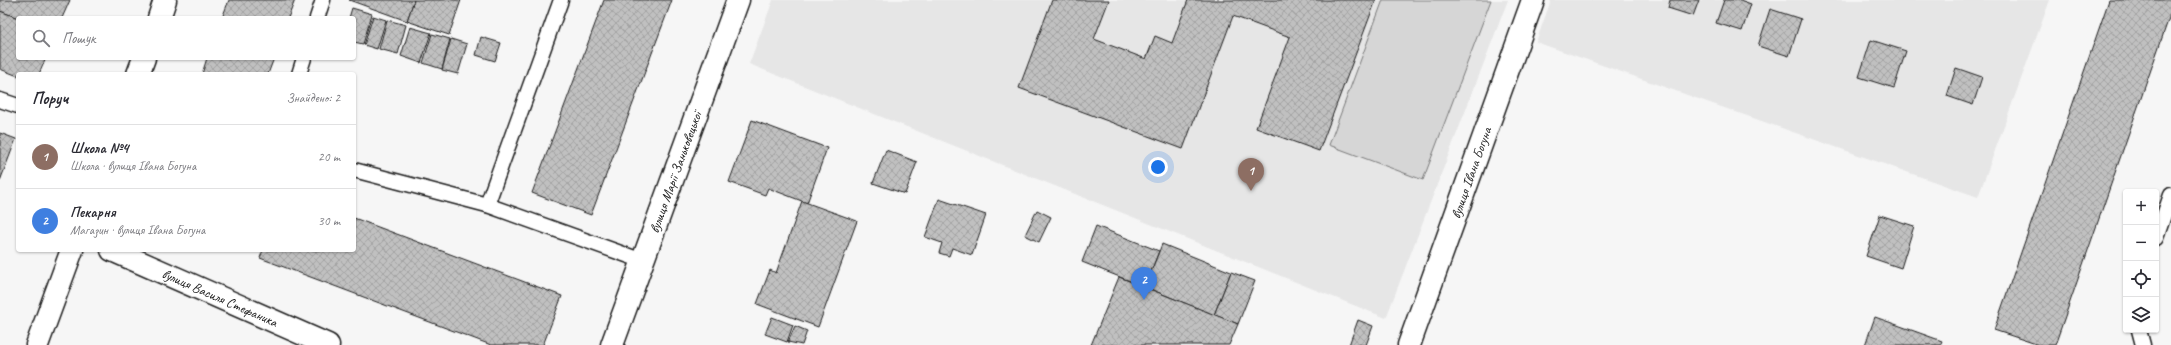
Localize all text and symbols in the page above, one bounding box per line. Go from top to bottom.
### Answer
search box [16,16,356,60]
icon: search [30,27,52,49]
text: Пошук [62,29,95,48]
text: Поруч [32,88,68,109]
text: Знайдено: 2 [286,90,340,106]
street label: вулиця Марії Заньковецької [646,107,706,235]
street label: вулиця Івана Богуна [1447,124,1496,221]
text: Школа №4 [70,139,129,158]
text: 1 [42,149,48,165]
text: 20 m [318,149,340,165]
your location [1148,157,1168,177]
text: Школа · вулиця Івана Богуна [70,158,196,174]
pin: 1 [1238,158,1264,191]
map controls [2123,189,2159,333]
button: + [2123,189,2159,225]
text: Пекарня [70,203,116,222]
text: 2 [42,213,48,229]
text: 30 m [318,213,340,229]
text: Магазин · вулиця Івана Богуна [70,222,205,238]
button: − [2123,225,2159,261]
button: locate [2123,261,2159,297]
street label: вулиця Василя Стефаника [159,265,281,331]
pin: 2 [1131,267,1157,300]
button: layers [2123,297,2159,333]

